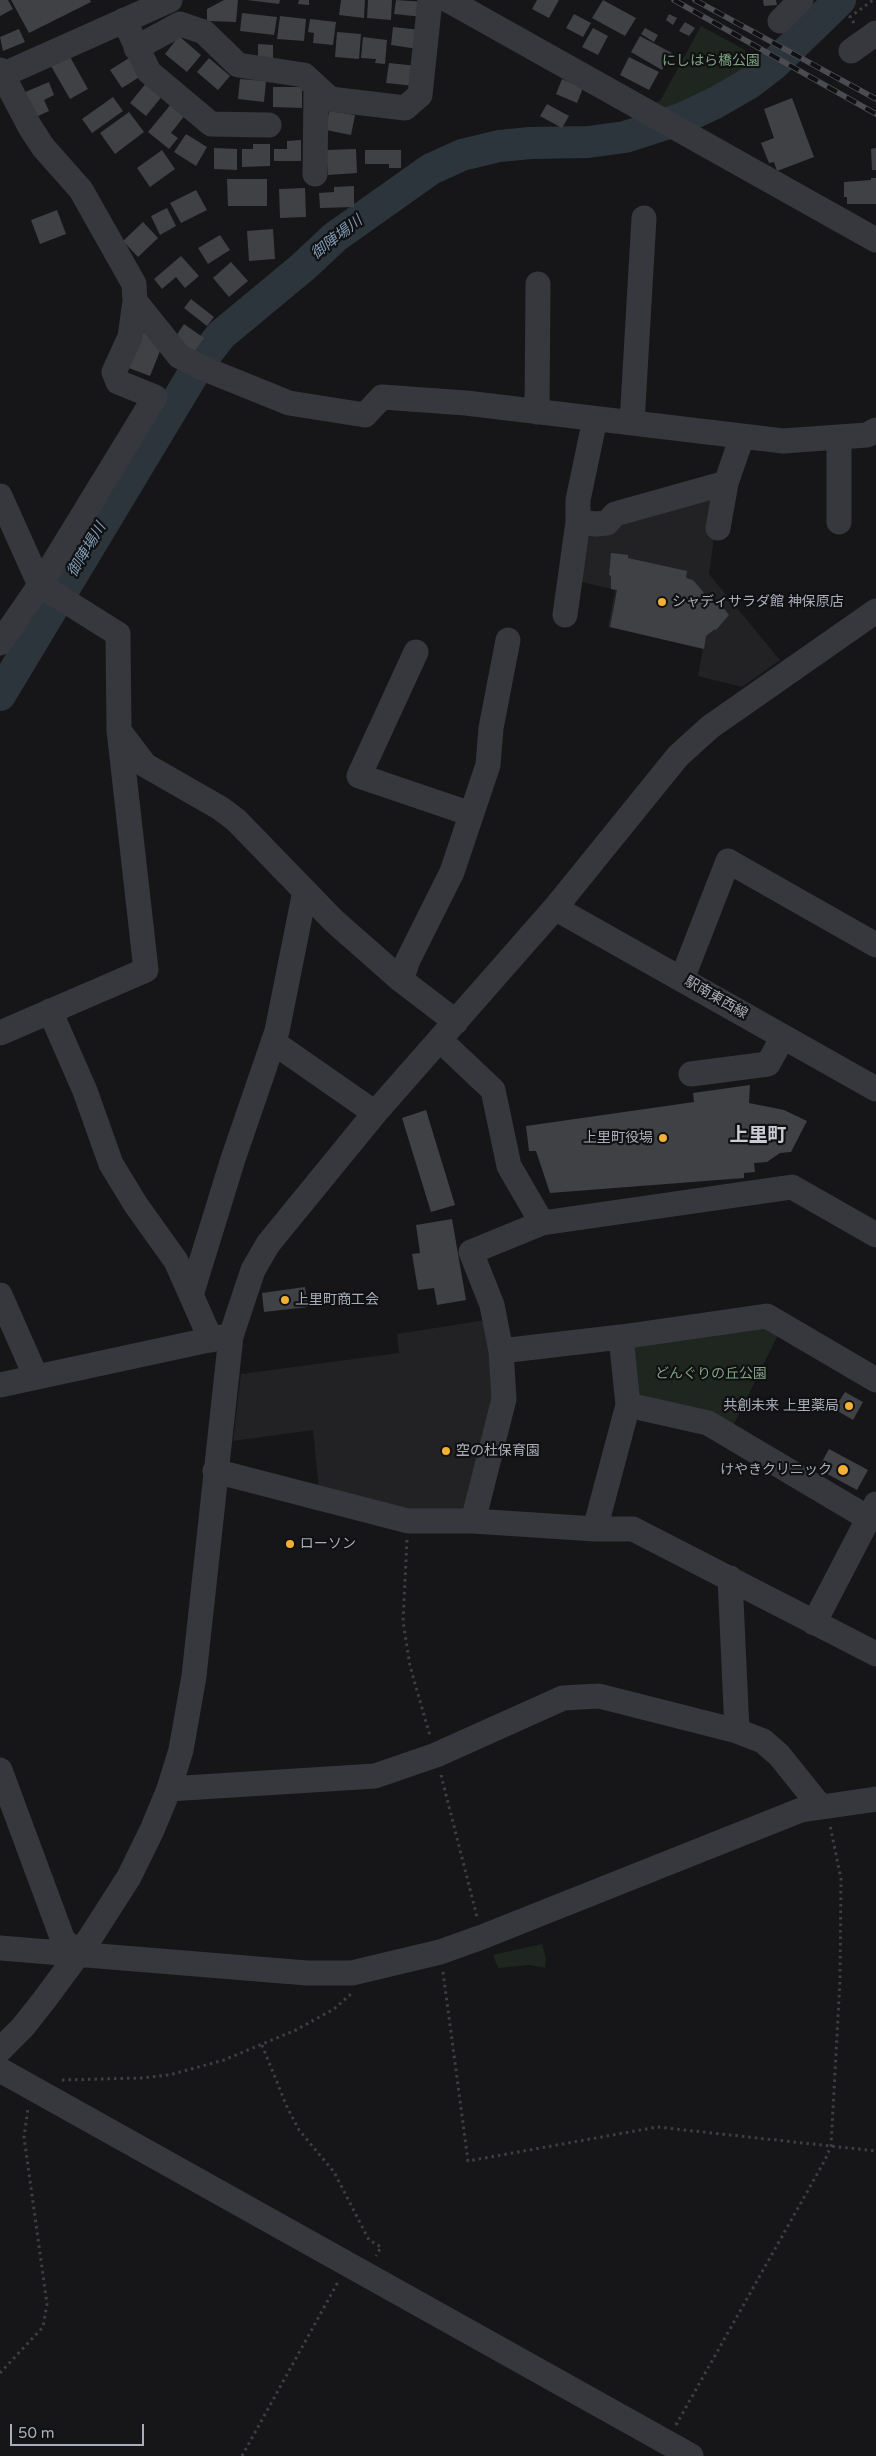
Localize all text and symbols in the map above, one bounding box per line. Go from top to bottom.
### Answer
park label: にしはら橋公園 [662,53,760,69]
water label: 御陣場川 [308,212,366,264]
water label: 御陣場川 [64,520,110,580]
place label: シャディサラダ館 神保原店 [672,594,844,610]
marker: シャディサラダ館 神保原店 [656,596,668,608]
street label: 駅南東西線 [681,973,751,1023]
district label: 上里町 [730,1125,786,1147]
place label: 上里町役場 [583,1130,653,1146]
marker: 上里町役場 [657,1132,669,1144]
place label: 上里町商工会 [295,1292,379,1308]
marker: 上里町商工会 [279,1294,291,1306]
park label: どんぐりの丘公園 [655,1366,767,1382]
place label: 共創未来 上里薬局 [723,1398,839,1414]
marker: 共創未来 上里薬局 [843,1400,855,1412]
place label: 空の杜保育園 [456,1443,540,1459]
marker: 空の杜保育園 [440,1445,452,1457]
place label: けやきクリニック [720,1462,832,1478]
marker: けやきクリニック [836,1463,850,1477]
place label: ローソン [300,1536,356,1552]
marker: ローソン [284,1538,296,1550]
scale bar [12,2414,146,2446]
text: 50 m [18,2424,55,2442]

